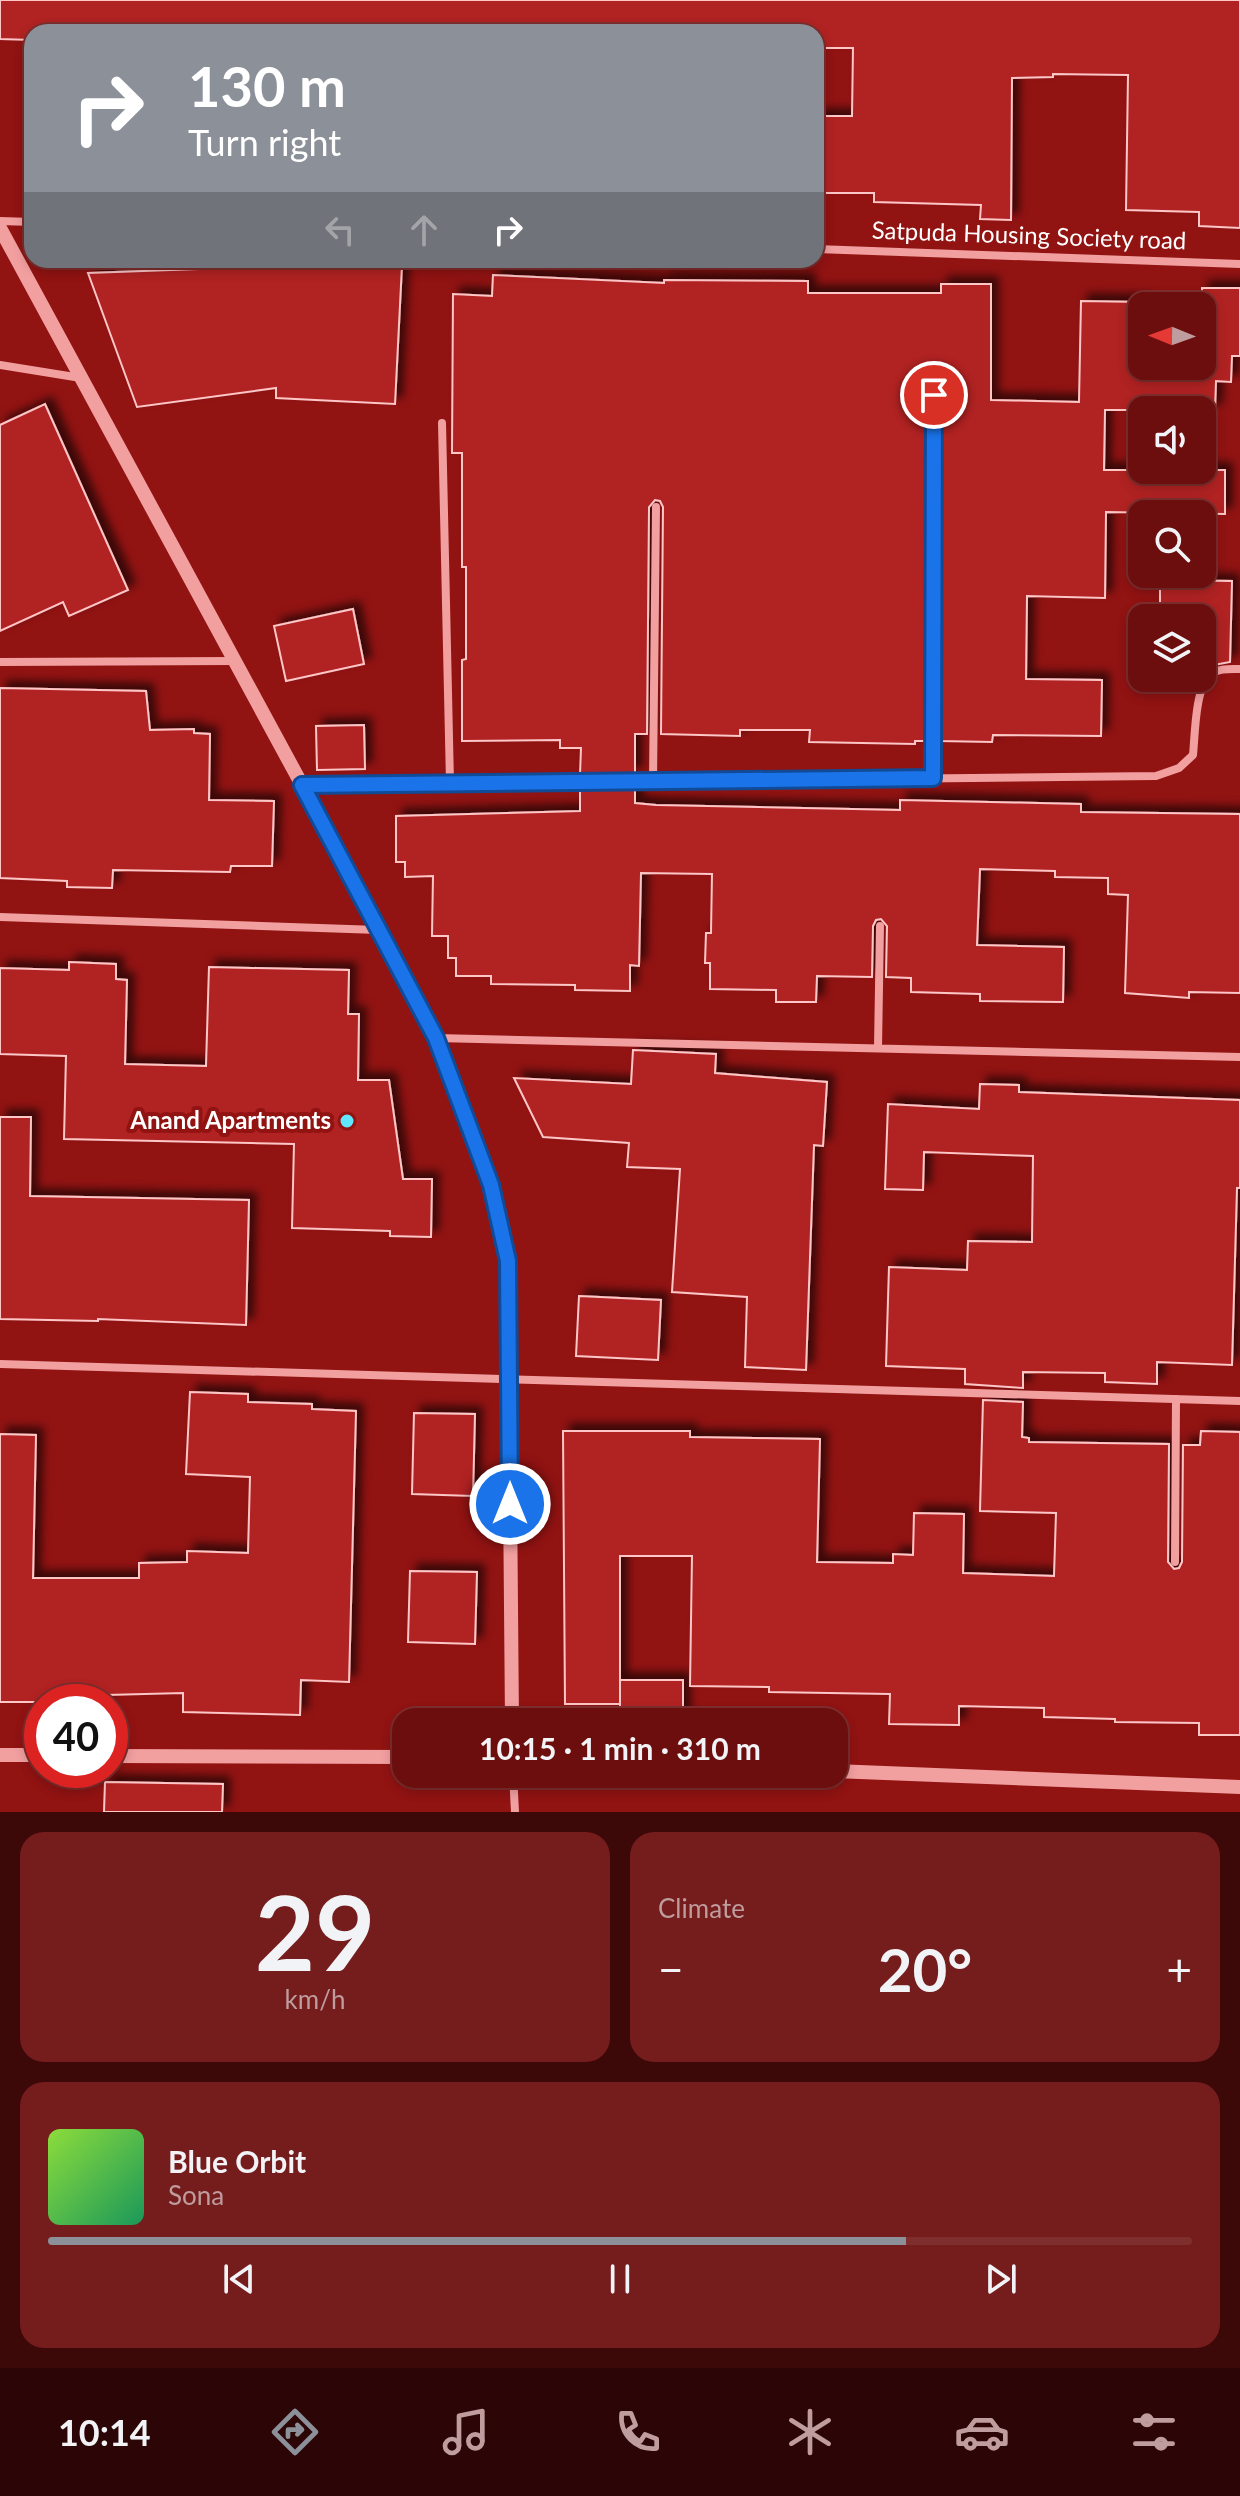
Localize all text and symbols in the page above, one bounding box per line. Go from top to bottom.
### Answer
text: 130 m [188,52,346,119]
icon: right [56,56,160,160]
text: Turn right [188,120,341,164]
icon: left [318,208,362,252]
icon: ahead [402,208,446,252]
icon: right [486,208,530,252]
street label: Satpuda Housing Society road [871,215,1187,254]
north arrow [1128,292,1216,380]
map controls [1128,292,1216,692]
pin [900,361,968,429]
icon: arrive [912,373,956,417]
button: sound [1128,396,1216,484]
button: search [1128,500,1216,588]
button: layers [1128,604,1216,692]
place label: Anand Apartments [129,1105,331,1134]
marker: Anand Apartments [338,1112,356,1130]
position arrow [468,1462,552,1546]
speed limit sign: 40 [24,1684,128,1788]
text: 10:15 · 1 min · 310 m [479,1730,761,1766]
text: 29 [255,1868,375,1993]
text: Climate [658,1892,745,1924]
text: 20° [878,1933,972,2005]
text: − [658,1943,684,1995]
text: + [1166,1943,1192,1995]
text: km/h [285,1983,345,2015]
text: Blue Orbit [168,2143,306,2179]
text: Sona [168,2179,224,2211]
icon: previous [217,2257,261,2301]
icon: pause [598,2257,642,2301]
icon: next [979,2257,1023,2301]
icon: directions [267,2404,323,2460]
icon: music [438,2404,494,2460]
icon: phone [610,2404,666,2460]
icon: climate [782,2404,838,2460]
icon: car [954,2404,1010,2460]
icon: filters [1126,2404,1182,2460]
text: 10:14 [58,2410,151,2454]

